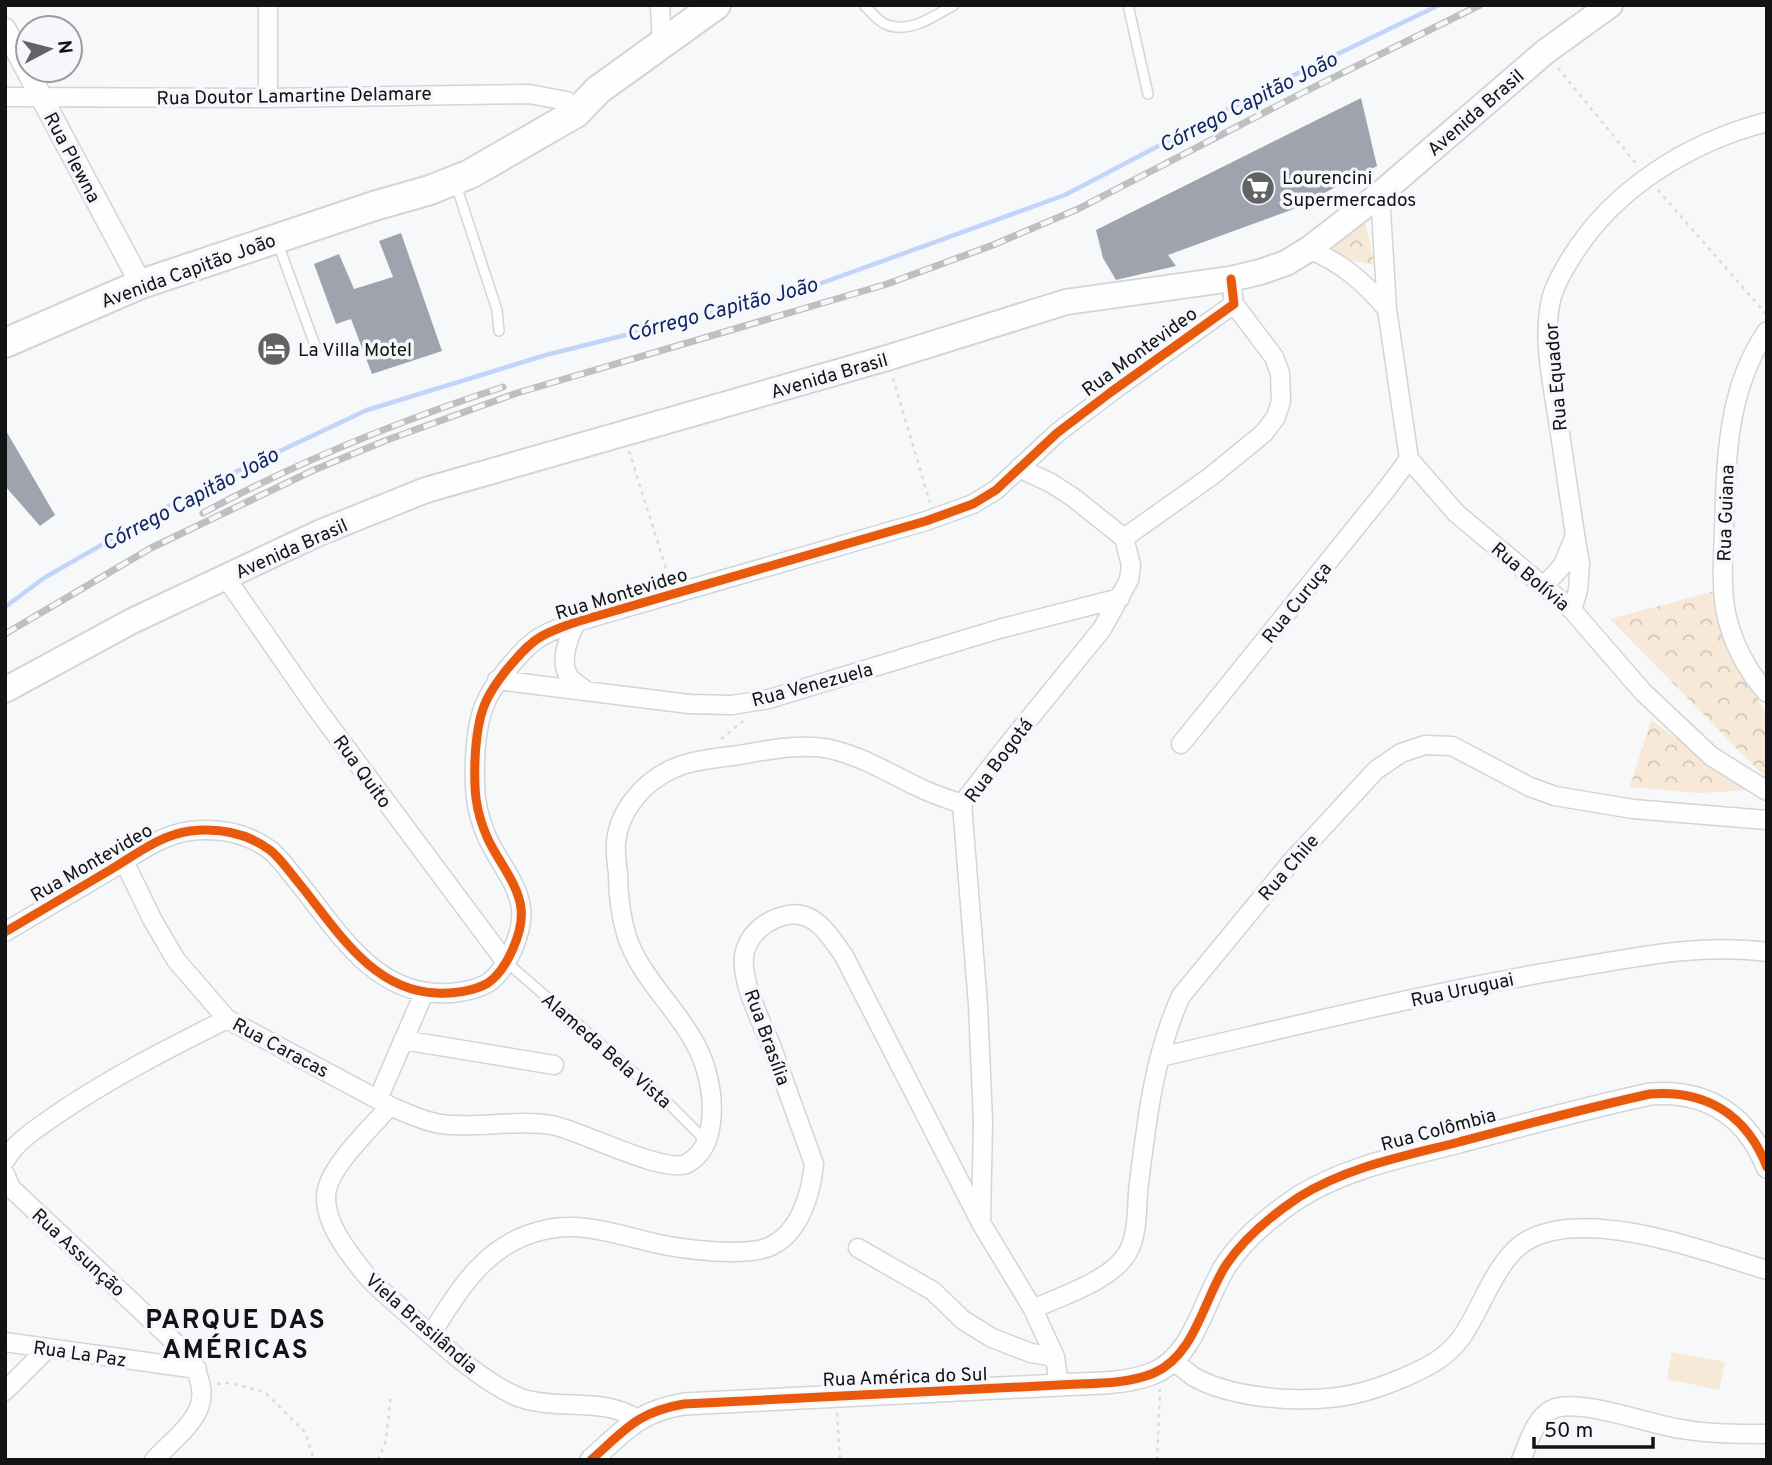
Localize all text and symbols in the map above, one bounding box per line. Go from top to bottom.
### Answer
north arrow [14,14,84,84]
text: N [51,39,77,55]
water label: Córrego Capitão João [1155,46,1343,160]
street label: Avenida Brasil [1423,65,1530,162]
street label: Rua Doutor Lamartine Delamare [156,83,432,111]
street label: Rua Plewna [37,109,105,207]
place label: Lourencini Supermercados [1282,167,1416,213]
supermarket icon: Lourencini Supermercados [1239,169,1277,207]
street label: Avenida Capitão João [98,229,279,315]
water label: Córrego Capitão João [624,272,821,349]
street label: Rua Montevideo [1078,303,1203,403]
street label: Rua Equador [1540,321,1574,432]
hotel icon: La Villa Motel [255,330,293,368]
place label: La Villa Motel [298,339,412,363]
street label: Avenida Brasil [768,349,891,405]
water label: Córrego Capitão João [98,442,284,558]
street label: Rua Guiana [1713,464,1741,562]
street label: Avenida Brasil [232,514,352,585]
street label: Rua Bolívia [1486,538,1574,617]
street label: Rua Curuça [1257,558,1338,649]
street label: Rua Montevideo [553,563,691,626]
street label: Rua Venezuela [749,658,876,714]
street label: Rua Bogotá [960,714,1039,808]
street label: Rua Quito [327,731,396,813]
street label: Rua Montevideo [27,819,157,908]
street label: Rua Chile [1254,830,1325,907]
street label: Rua Uruguai [1409,968,1516,1014]
street label: Rua Brasília [738,986,795,1089]
street label: Alameda Bela Vista [536,988,676,1115]
street label: Rua Caracas [228,1013,332,1084]
street label: Rua Colômbia [1378,1104,1499,1158]
street label: Rua Assunção [26,1204,129,1303]
street label: Viela Brasilândia [359,1269,482,1380]
district label: PARQUE DAS AMÉRICAS [145,1305,327,1368]
street label: Rua La Paz [32,1337,128,1373]
street label: Rua América do Sul [822,1363,988,1393]
scale bar [1534,1406,1653,1450]
text: 50 m [1544,1418,1593,1445]

